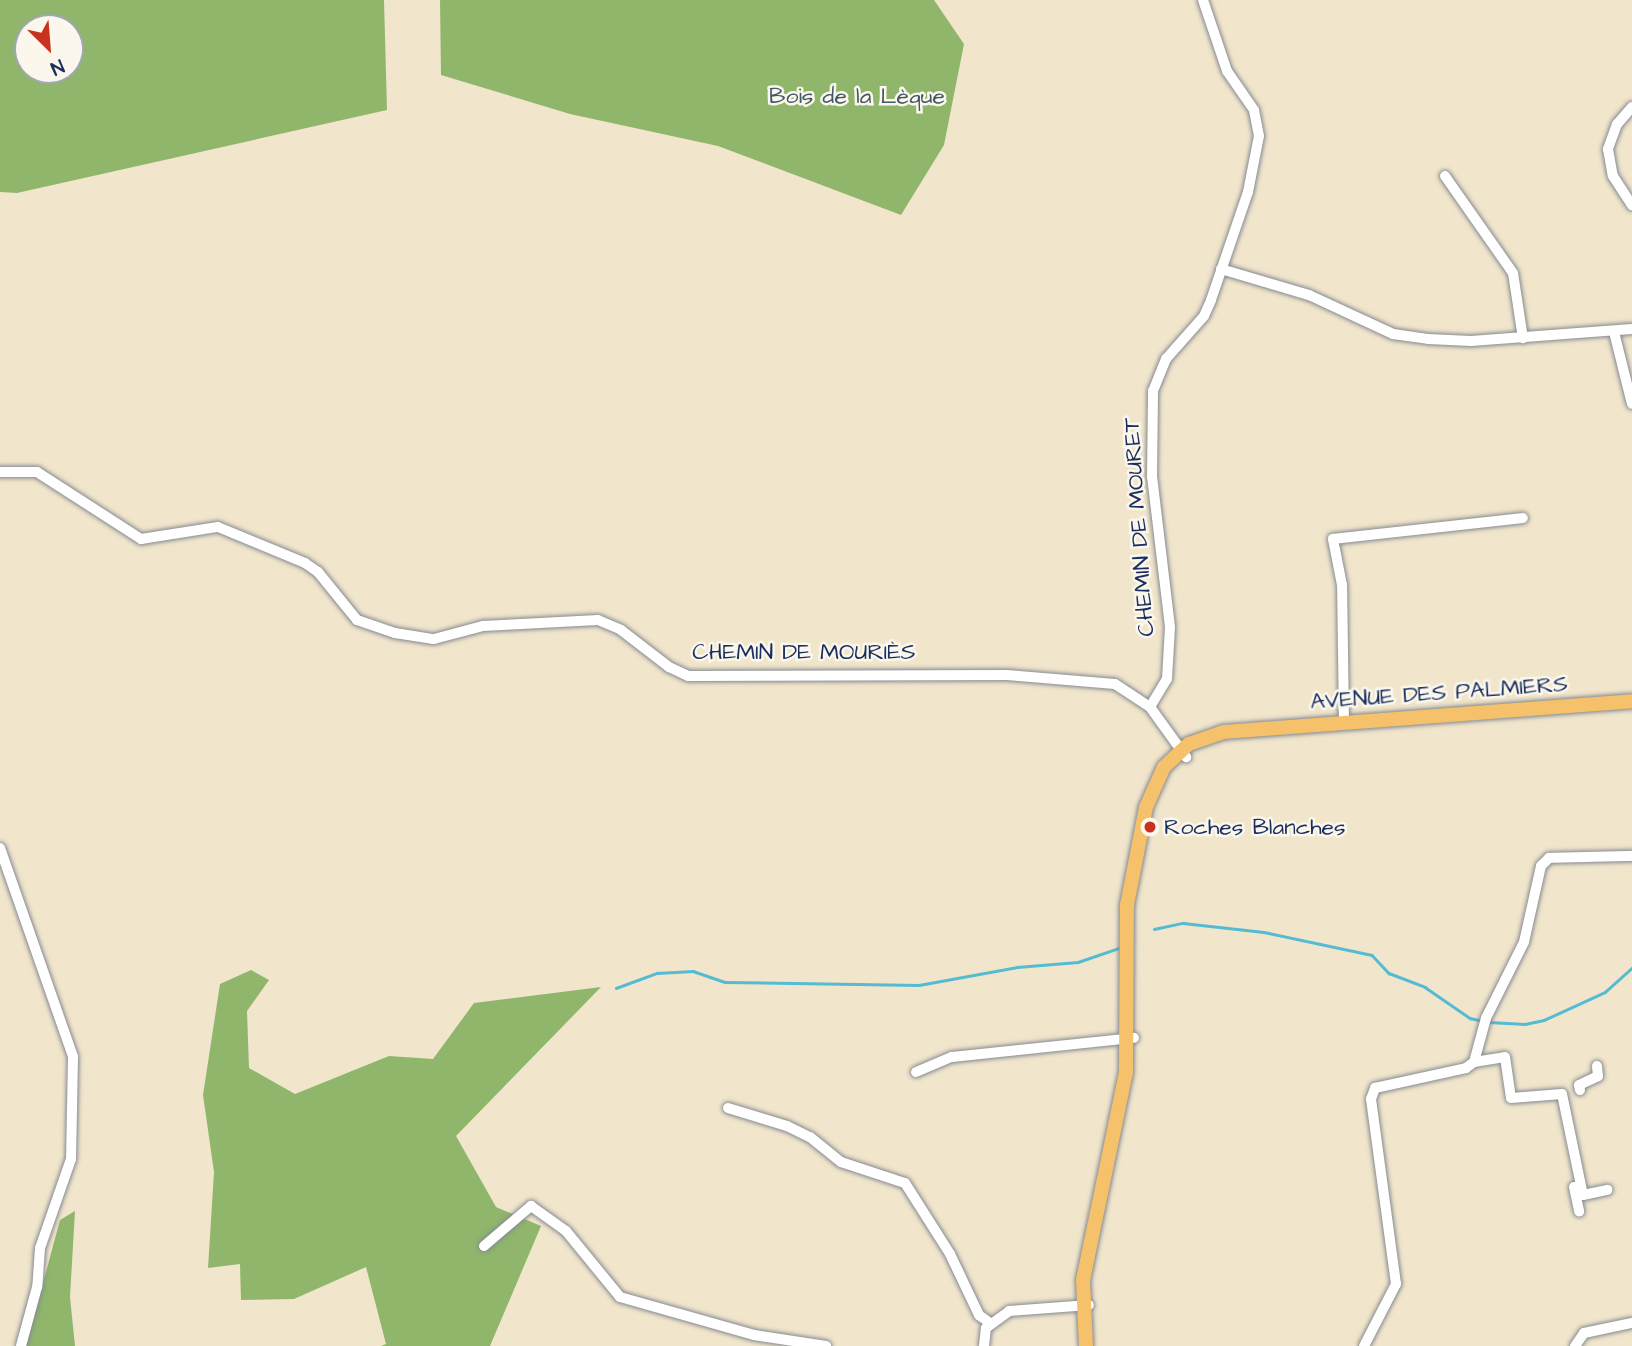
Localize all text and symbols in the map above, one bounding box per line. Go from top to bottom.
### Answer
north arrow [14,14,84,84]
text: N [46,52,68,81]
park label: Bois de la Lèque [769,82,945,110]
street label: CHEMIN DE MOURET [1118,417,1160,637]
street label: CHEMIN DE MOURIÈS [692,638,916,666]
street label: AVENUE DES PALMIERS [1309,670,1569,716]
place label: Roches Blanches [1164,813,1346,841]
marker: Roches Blanches [1142,819,1158,835]

